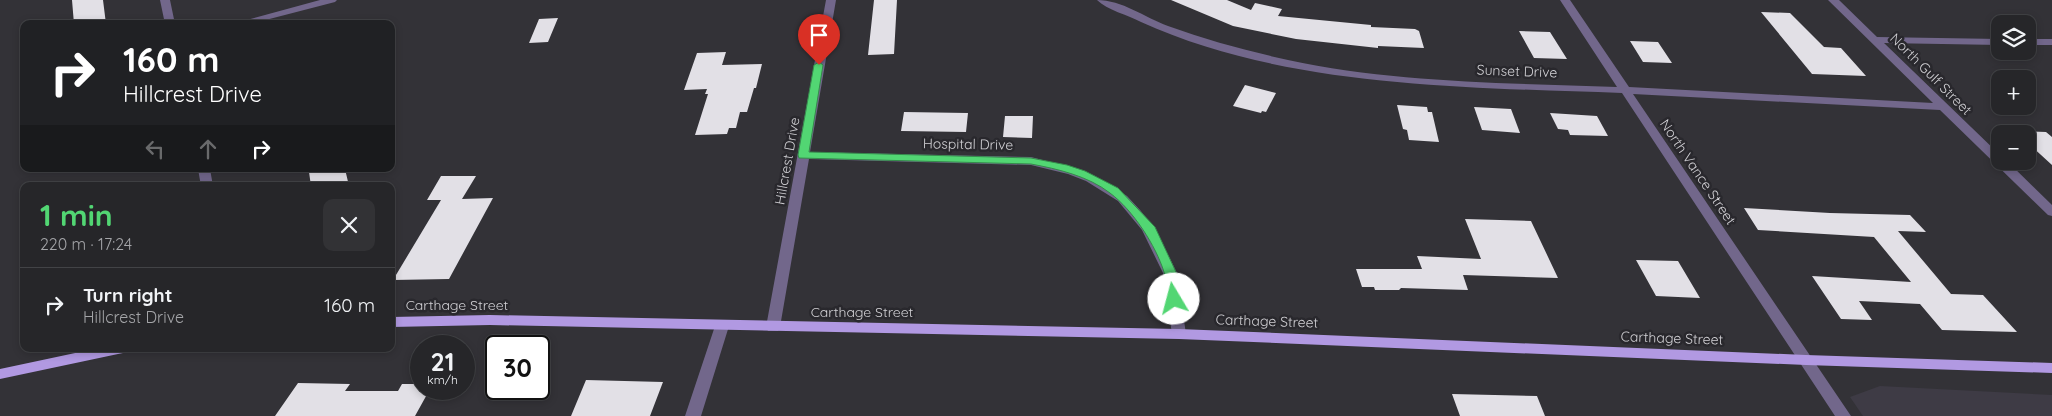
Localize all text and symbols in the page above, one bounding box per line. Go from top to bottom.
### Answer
pin [798,14,840,65]
map controls [1991,15,2036,170]
button: layers [1991,15,2036,60]
icon: arrive [805,21,833,49]
street label: North Gulf Street [1886,29,1976,119]
text: 160 m [123,37,220,81]
icon: right [40,40,105,105]
street label: Sunset Drive [1476,61,1558,81]
button: + [1991,70,2036,115]
text: Hillcrest Drive [123,80,262,108]
street label: Hillcrest Drive [770,116,804,206]
street label: North Vance Street [1656,116,1740,228]
button: − [1991,125,2036,170]
street label: Hospital Drive [923,134,1014,154]
icon: left [141,135,169,163]
icon: ahead [194,135,222,163]
icon: right [247,135,275,163]
text: 1 min [40,196,113,234]
button: close [323,199,375,251]
text: 220 m · 17:24 [40,234,132,254]
position arrow [1147,272,1199,324]
text: Turn right [83,283,172,307]
icon: right [40,291,68,319]
text: 160 m [324,293,375,317]
street label: Carthage Street [406,296,509,314]
street label: Carthage Street [811,303,914,321]
text: Hillcrest Drive [83,307,184,327]
street label: Carthage Street [1215,310,1319,332]
street label: Carthage Street [1620,327,1724,349]
speed limit sign: 30 [485,335,550,400]
text: 21 [431,346,454,377]
text: km/h [427,372,458,387]

